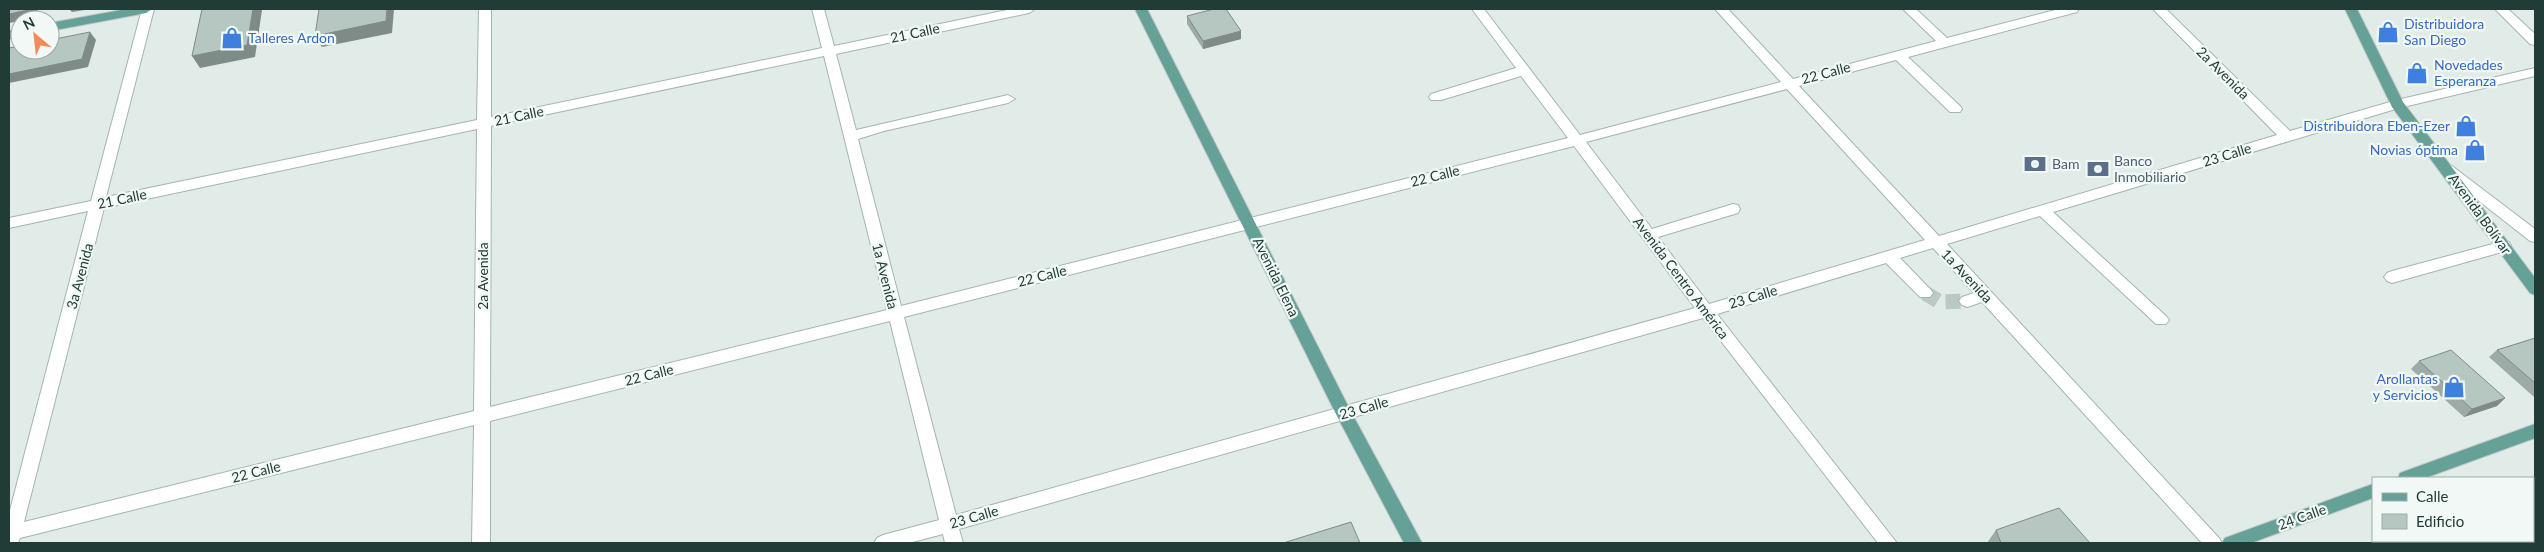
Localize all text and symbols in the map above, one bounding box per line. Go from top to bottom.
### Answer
north arrow [10,10,60,60]
text: N [20,13,37,33]
place label: Distribuidora San Diego [2404,15,2484,48]
street label: 21 Calle [889,19,941,46]
shop icon: Distribuidora San Diego [2375,19,2401,45]
shop icon: Talleres Ardon [219,25,245,51]
place label: Talleres Ardon [248,29,335,46]
street label: 2a Avenida [2193,43,2253,103]
place label: Novedades Esperanza [2434,56,2503,89]
street label: 22 Calle [1799,58,1852,87]
shop icon: Novedades Esperanza [2404,60,2430,86]
street label: 21 Calle [493,102,545,129]
shop icon: Distribuidora Eben-Ezer [2453,113,2479,139]
place label: Distribuidora Eben-Ezer [2303,117,2450,134]
shop icon: Novias óptima [2462,137,2488,163]
street label: 23 Calle [2200,139,2253,170]
place label: Novias óptima [2370,141,2458,158]
bank icon: Bam [2022,151,2048,177]
place label: Banco Inmobiliario [2114,152,2186,185]
place label: Bam [2052,155,2079,172]
bank icon: Banco Inmobiliario [2085,156,2111,182]
street label: 22 Calle [1408,161,1461,190]
street label: Avenida Bolívar [2445,170,2515,257]
street label: 21 Calle [96,185,148,212]
street label: Avenida Centro América [1630,213,1733,342]
street label: Avenida Elena [1250,234,1303,319]
street label: 3a Avenida [63,241,96,311]
street label: 1a Avenida [869,241,902,311]
street label: 2a Avenida [474,242,491,310]
street label: 1a Avenida [1938,245,1997,306]
street label: 22 Calle [1015,261,1068,290]
street label: 23 Calle [1726,281,1779,312]
street label: 22 Calle [622,360,675,389]
place label: Arollantas y Servicios [2373,370,2438,403]
shop icon: Arollantas y Servicios [2441,374,2467,400]
street label: 23 Calle [1337,392,1390,423]
street label: 22 Calle [229,457,282,486]
legend [2372,477,2534,542]
text: Calle [2416,487,2449,505]
street label: 24 Calle [2275,500,2328,533]
street label: 23 Calle [947,501,1000,532]
text: Edificio [2416,512,2464,530]

